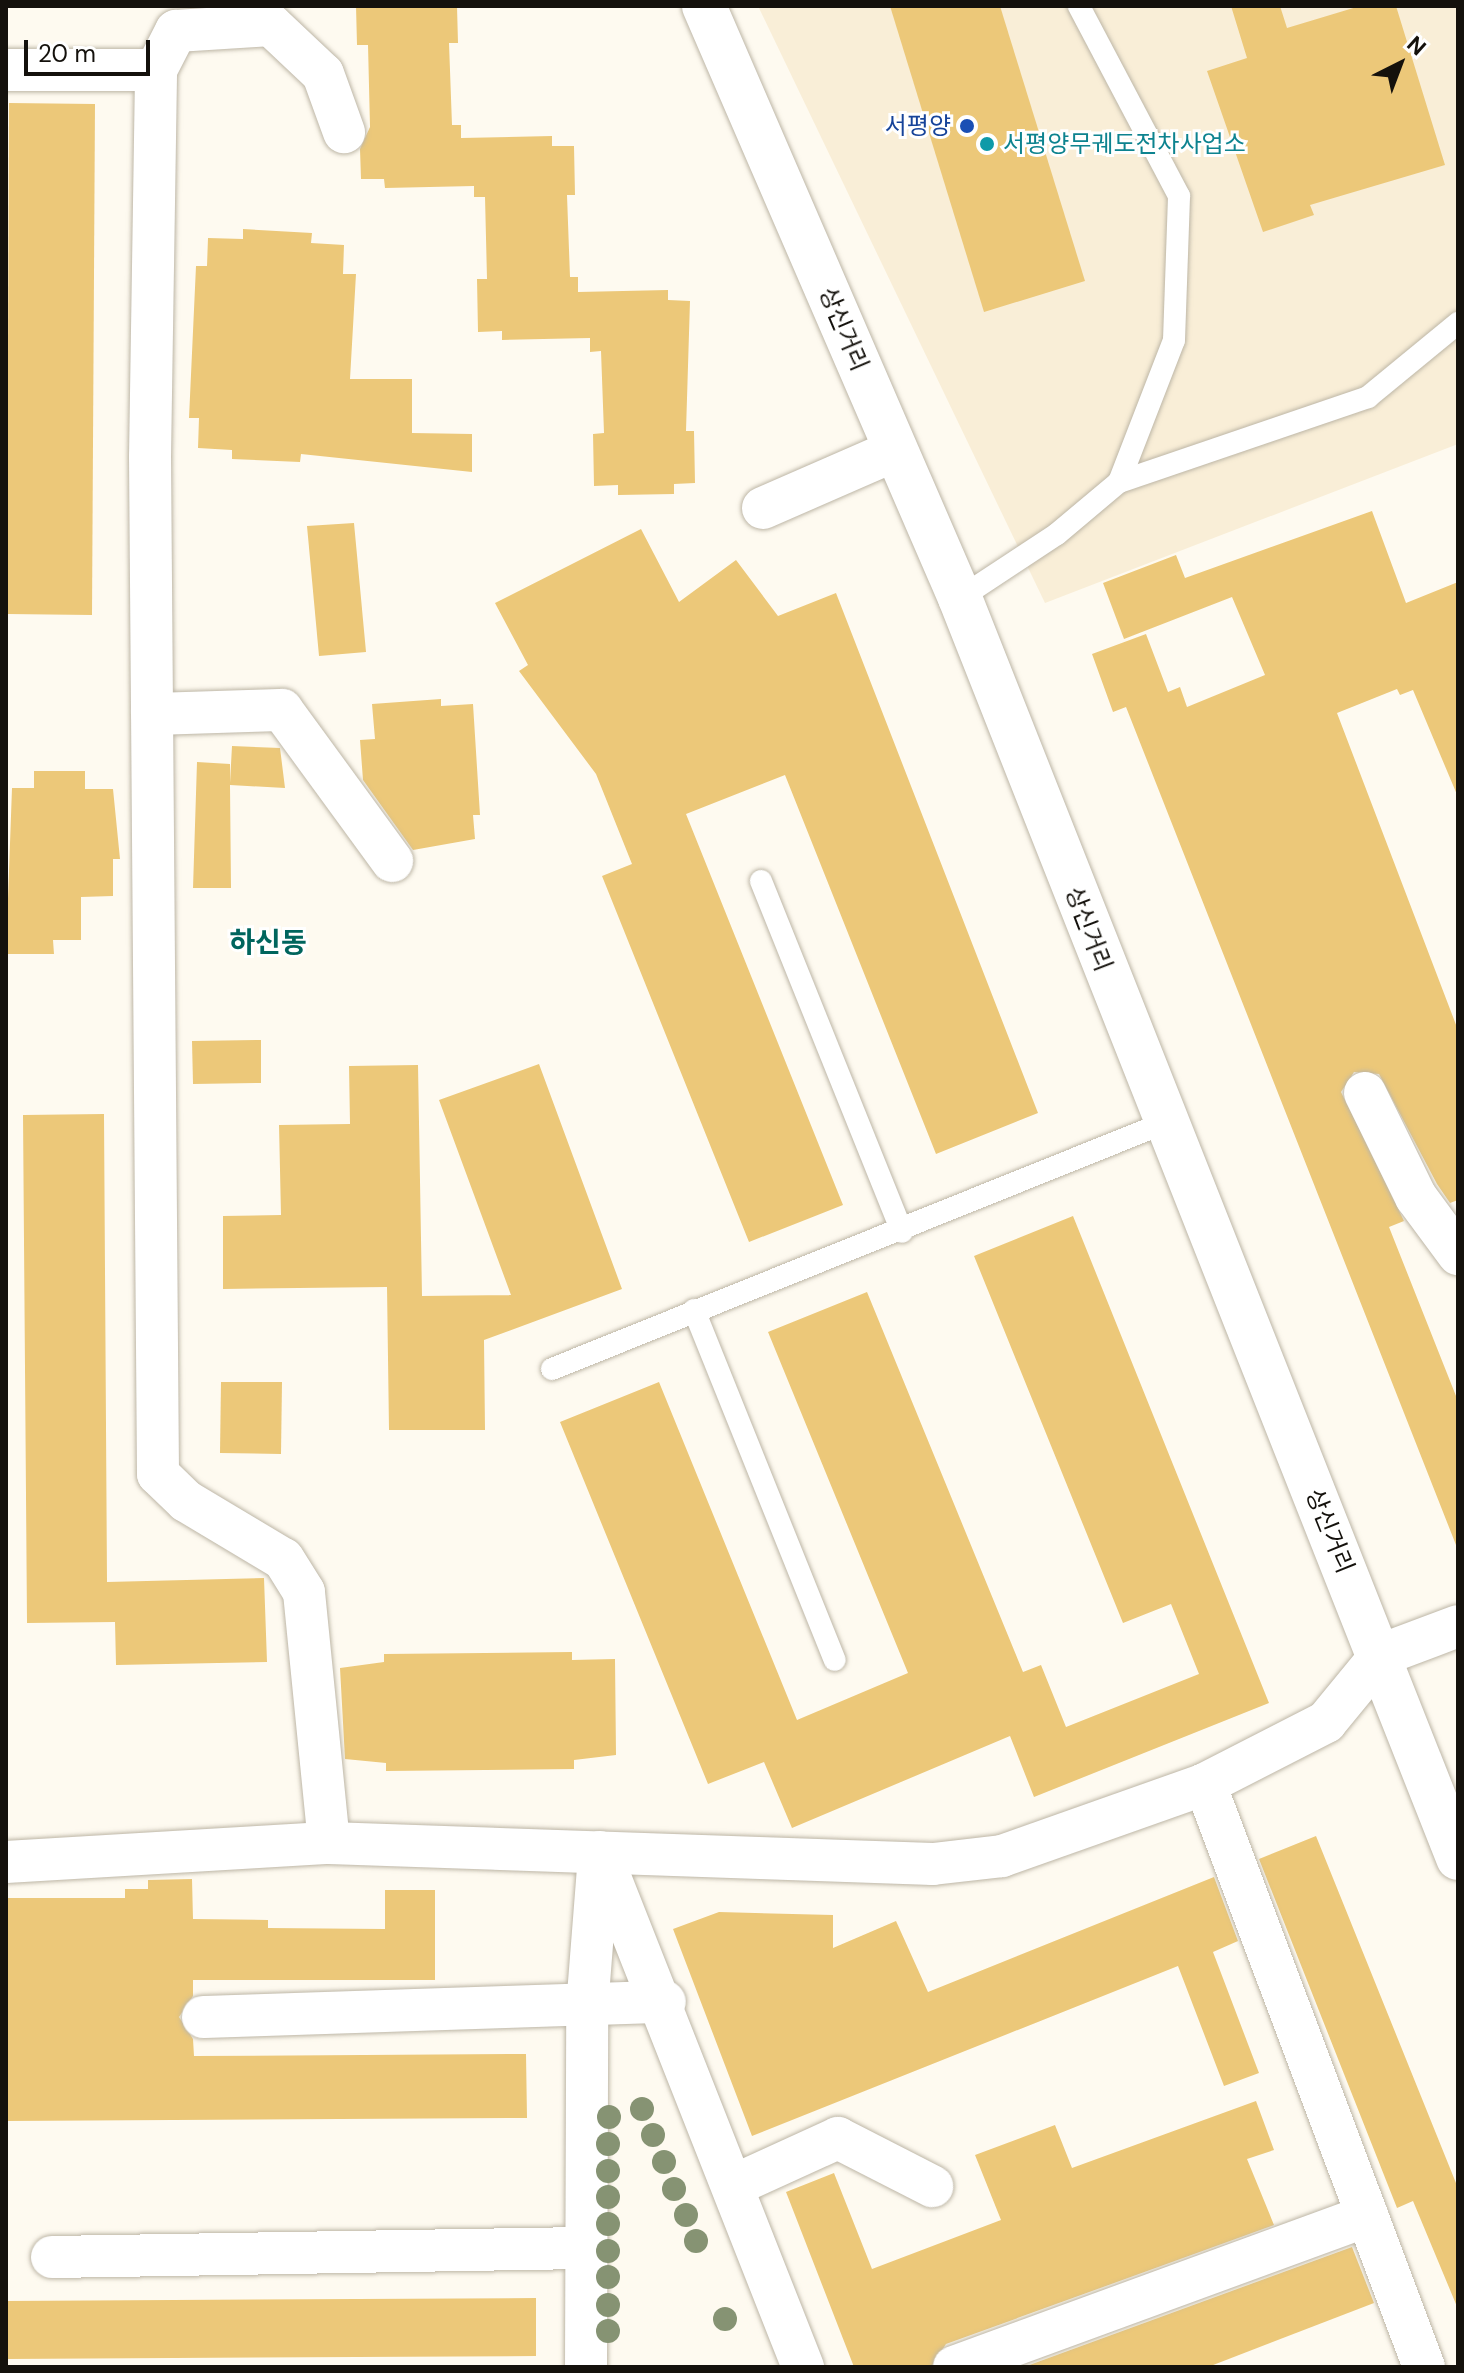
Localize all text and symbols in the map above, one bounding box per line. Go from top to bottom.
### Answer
scale bar [28,24,154,74]
north arrow [1360,24,1440,104]
text: N [1401,30,1432,62]
text: 20 m [38,38,96,69]
place label: 서평양 [885,112,951,140]
marker: 서평양 [958,117,976,135]
place label: 서평양무궤도전차사업소 [1003,130,1246,158]
marker: 서평양무궤도전차사업소 [978,135,996,153]
street label: 상신거리 [813,283,875,375]
street label: 상신거리 [1060,883,1118,975]
district label: 하신동 [229,926,307,960]
street label: 상신거리 [1300,1485,1360,1577]

